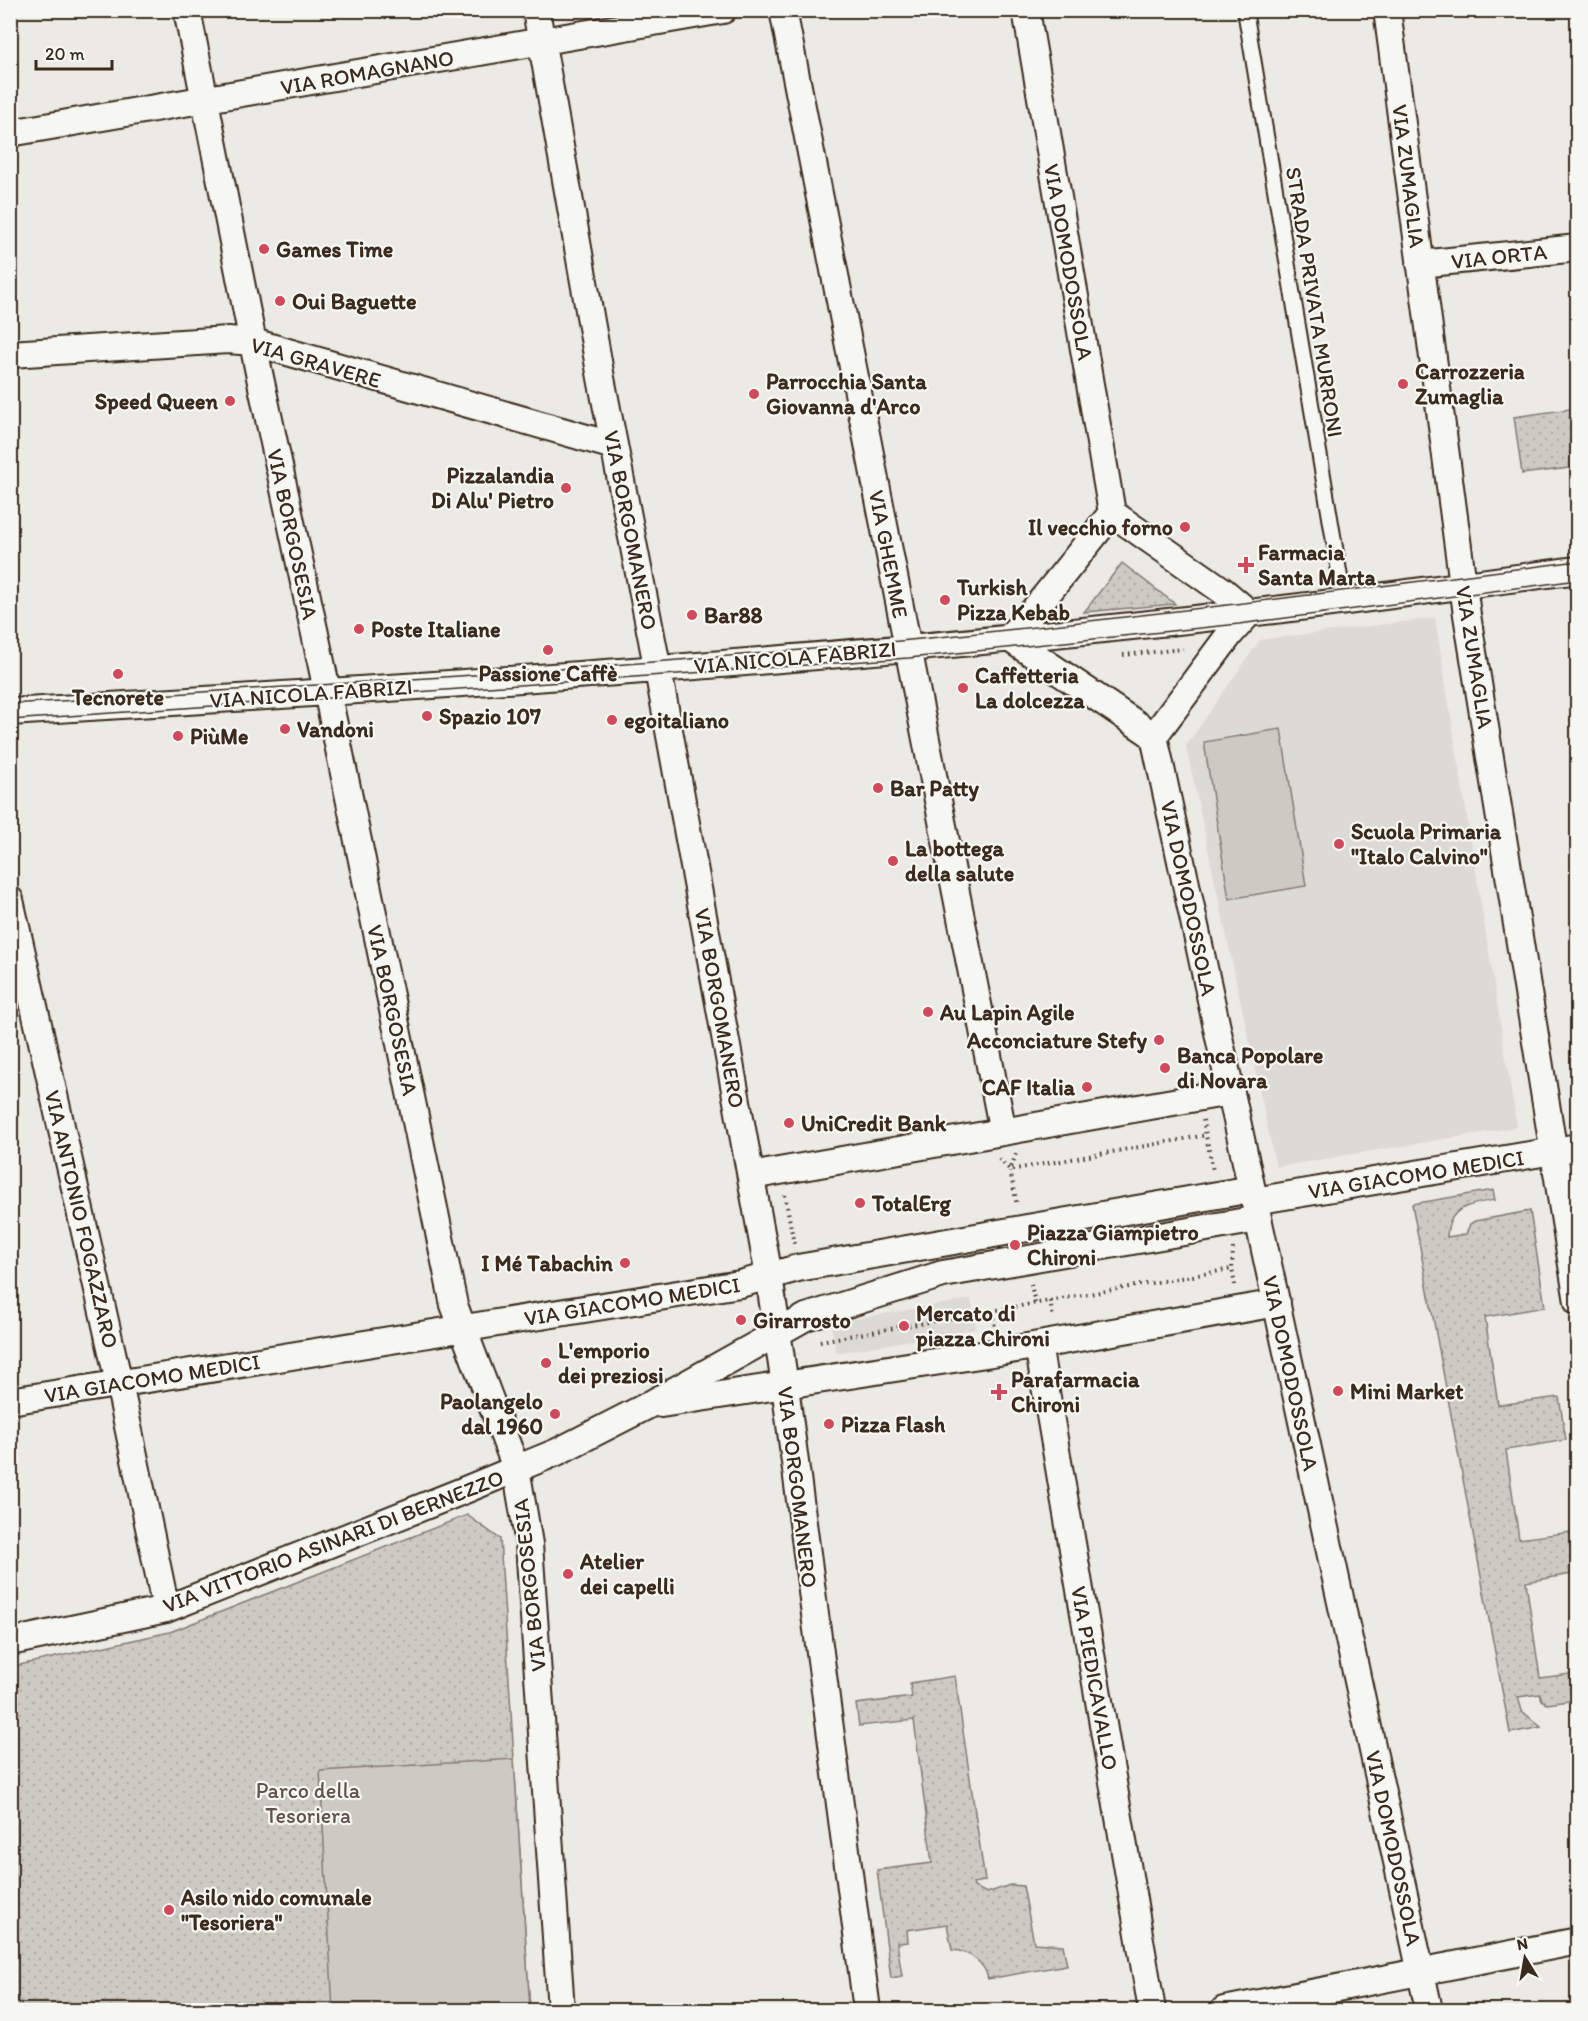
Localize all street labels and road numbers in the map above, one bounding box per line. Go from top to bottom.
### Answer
street label: VIA ROMAGNANO [278,44,456,101]
street label: VIA ZUMAGLIA [1386,103,1431,249]
street label: VIA DOMODOSSOLA [1038,162,1099,363]
street label: STRADA PRIVATA MURRONI [1280,165,1349,439]
street label: VIA ORTA [1450,238,1548,275]
street label: VIA GRAVERE [248,331,384,394]
street label: VIA BORGOMANERO [598,428,663,632]
street label: VIA BORGOSESIA [261,446,324,622]
street label: VIA GHEMME [863,488,914,620]
street label: VIA ZUMAGLIA [1450,584,1499,731]
street label: VIA NICOLA FABRIZI [693,635,897,680]
street label: VIA NICOLA FABRIZI [209,673,413,714]
street label: VIA DOMODOSSOLA [1155,798,1222,998]
street label: VIA BORGOMANERO [689,906,750,1110]
street label: VIA BORGOSESIA [361,922,424,1098]
street label: VIA ANTONIO FOGAZZARO [39,1087,124,1351]
street label: VIA GIACOMO MEDICI [1306,1144,1526,1205]
street label: VIA GIACOMO MEDICI [522,1271,742,1332]
street label: VIA DOMODOSSOLA [1257,1273,1324,1473]
street label: VIA GIACOMO MEDICI [42,1348,262,1409]
street label: VIA BORGOMANERO [772,1385,823,1589]
street label: VIA VITTORIO ASINARI DI BERNEZZO [159,1464,507,1619]
street label: VIA BORGOSESIA [507,1497,552,1673]
street label: VIA PIEDICAVALLO [1065,1584,1124,1772]
street label: VIA DOMODOSSOLA [1360,1748,1427,1948]

